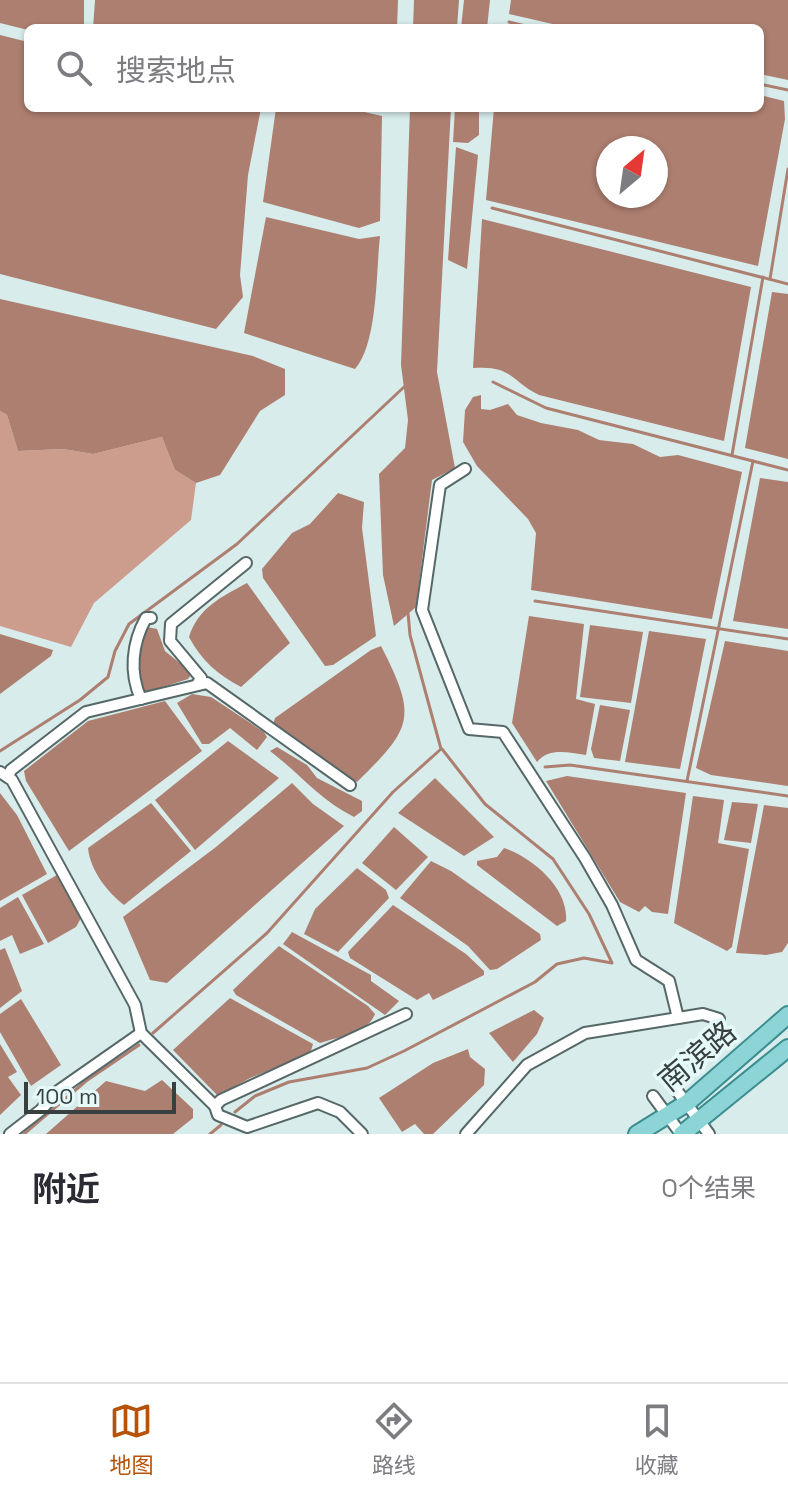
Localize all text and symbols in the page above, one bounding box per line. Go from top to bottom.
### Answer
search box [24,24,764,112]
icon: search [52,46,96,90]
text: 搜索地点 [116,51,236,90]
north arrow [596,136,668,208]
street label: 南滨路 [650,1012,744,1100]
scale bar [24,1078,176,1114]
text: 100 m [36,1082,98,1110]
text: 附近 [32,1168,100,1211]
text: 0个结果 [661,1171,756,1205]
tab: 地图 [109,1399,153,1479]
tab: 路线 [372,1399,416,1479]
tab: 收藏 [635,1399,679,1479]

